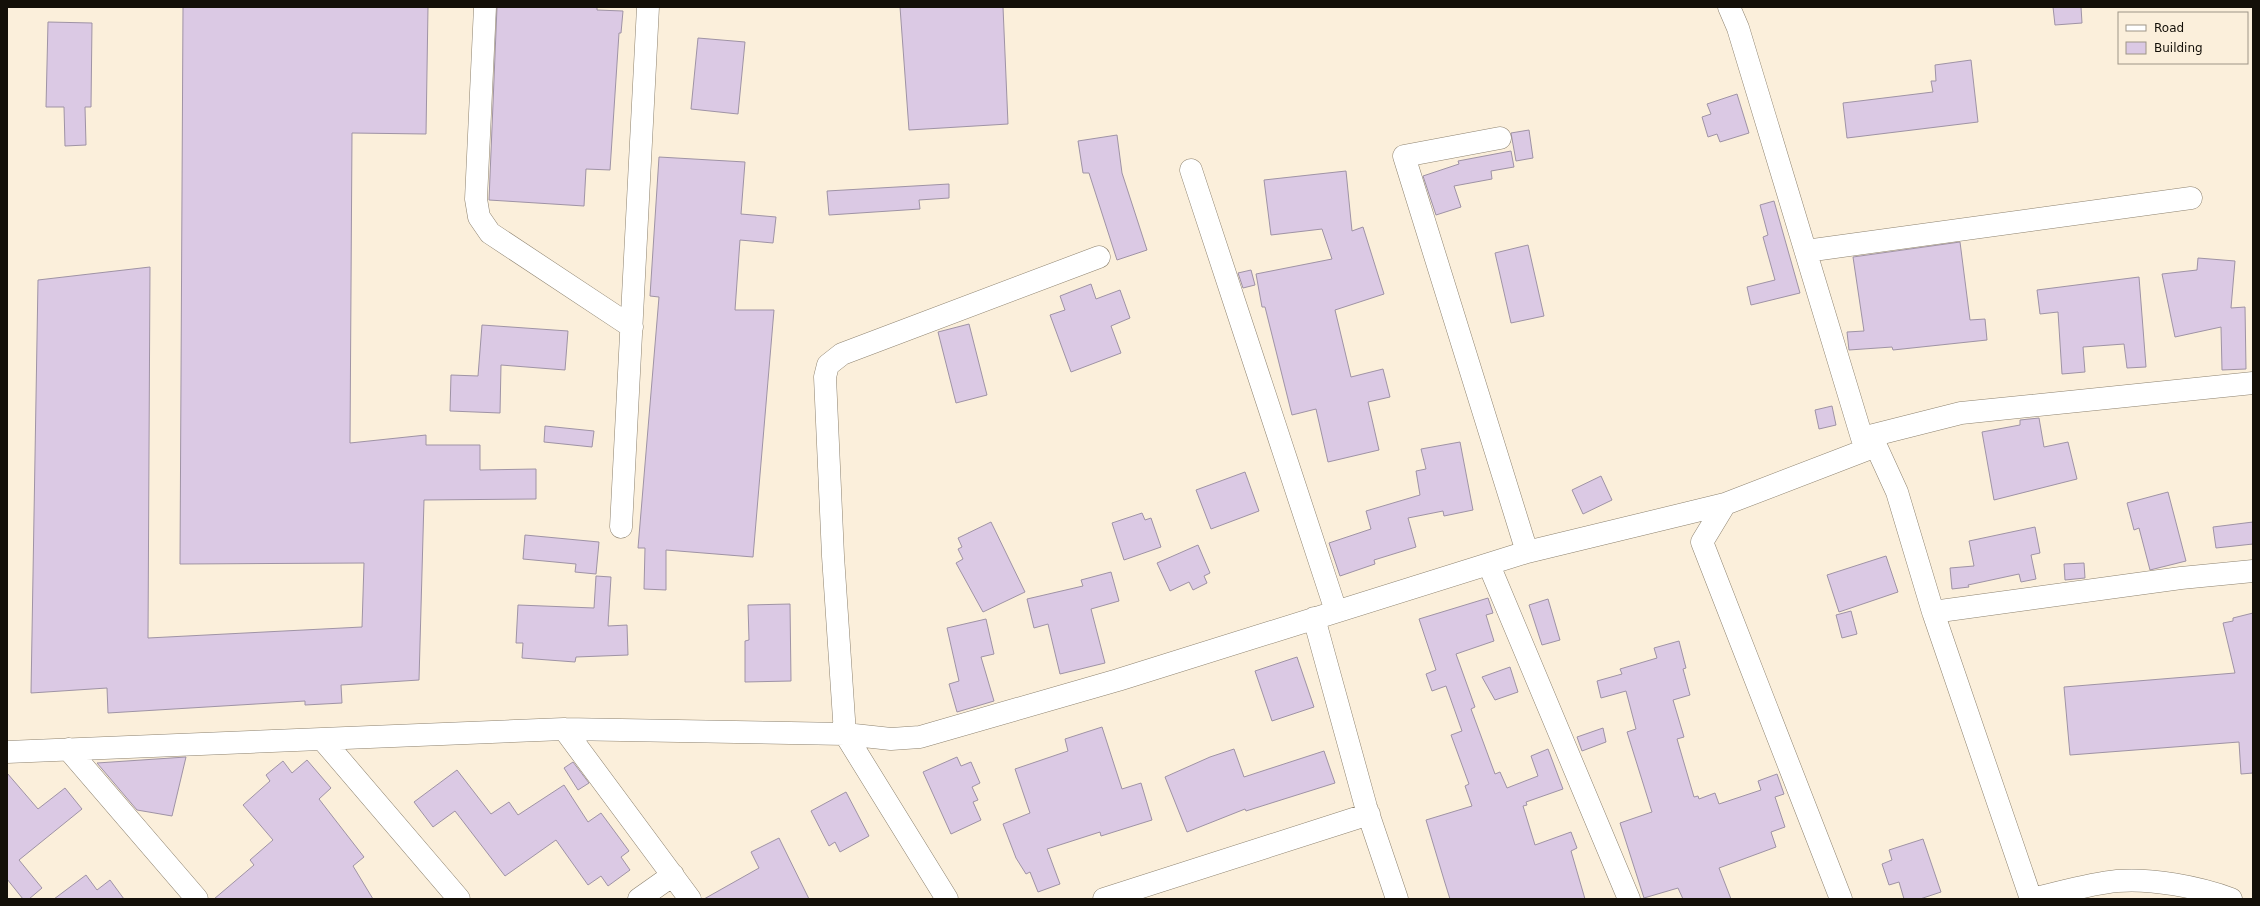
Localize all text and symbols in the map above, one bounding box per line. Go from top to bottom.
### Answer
legend [2118,12,2248,64]
text: Road [2154,21,2184,35]
text: Building [2154,41,2203,55]

